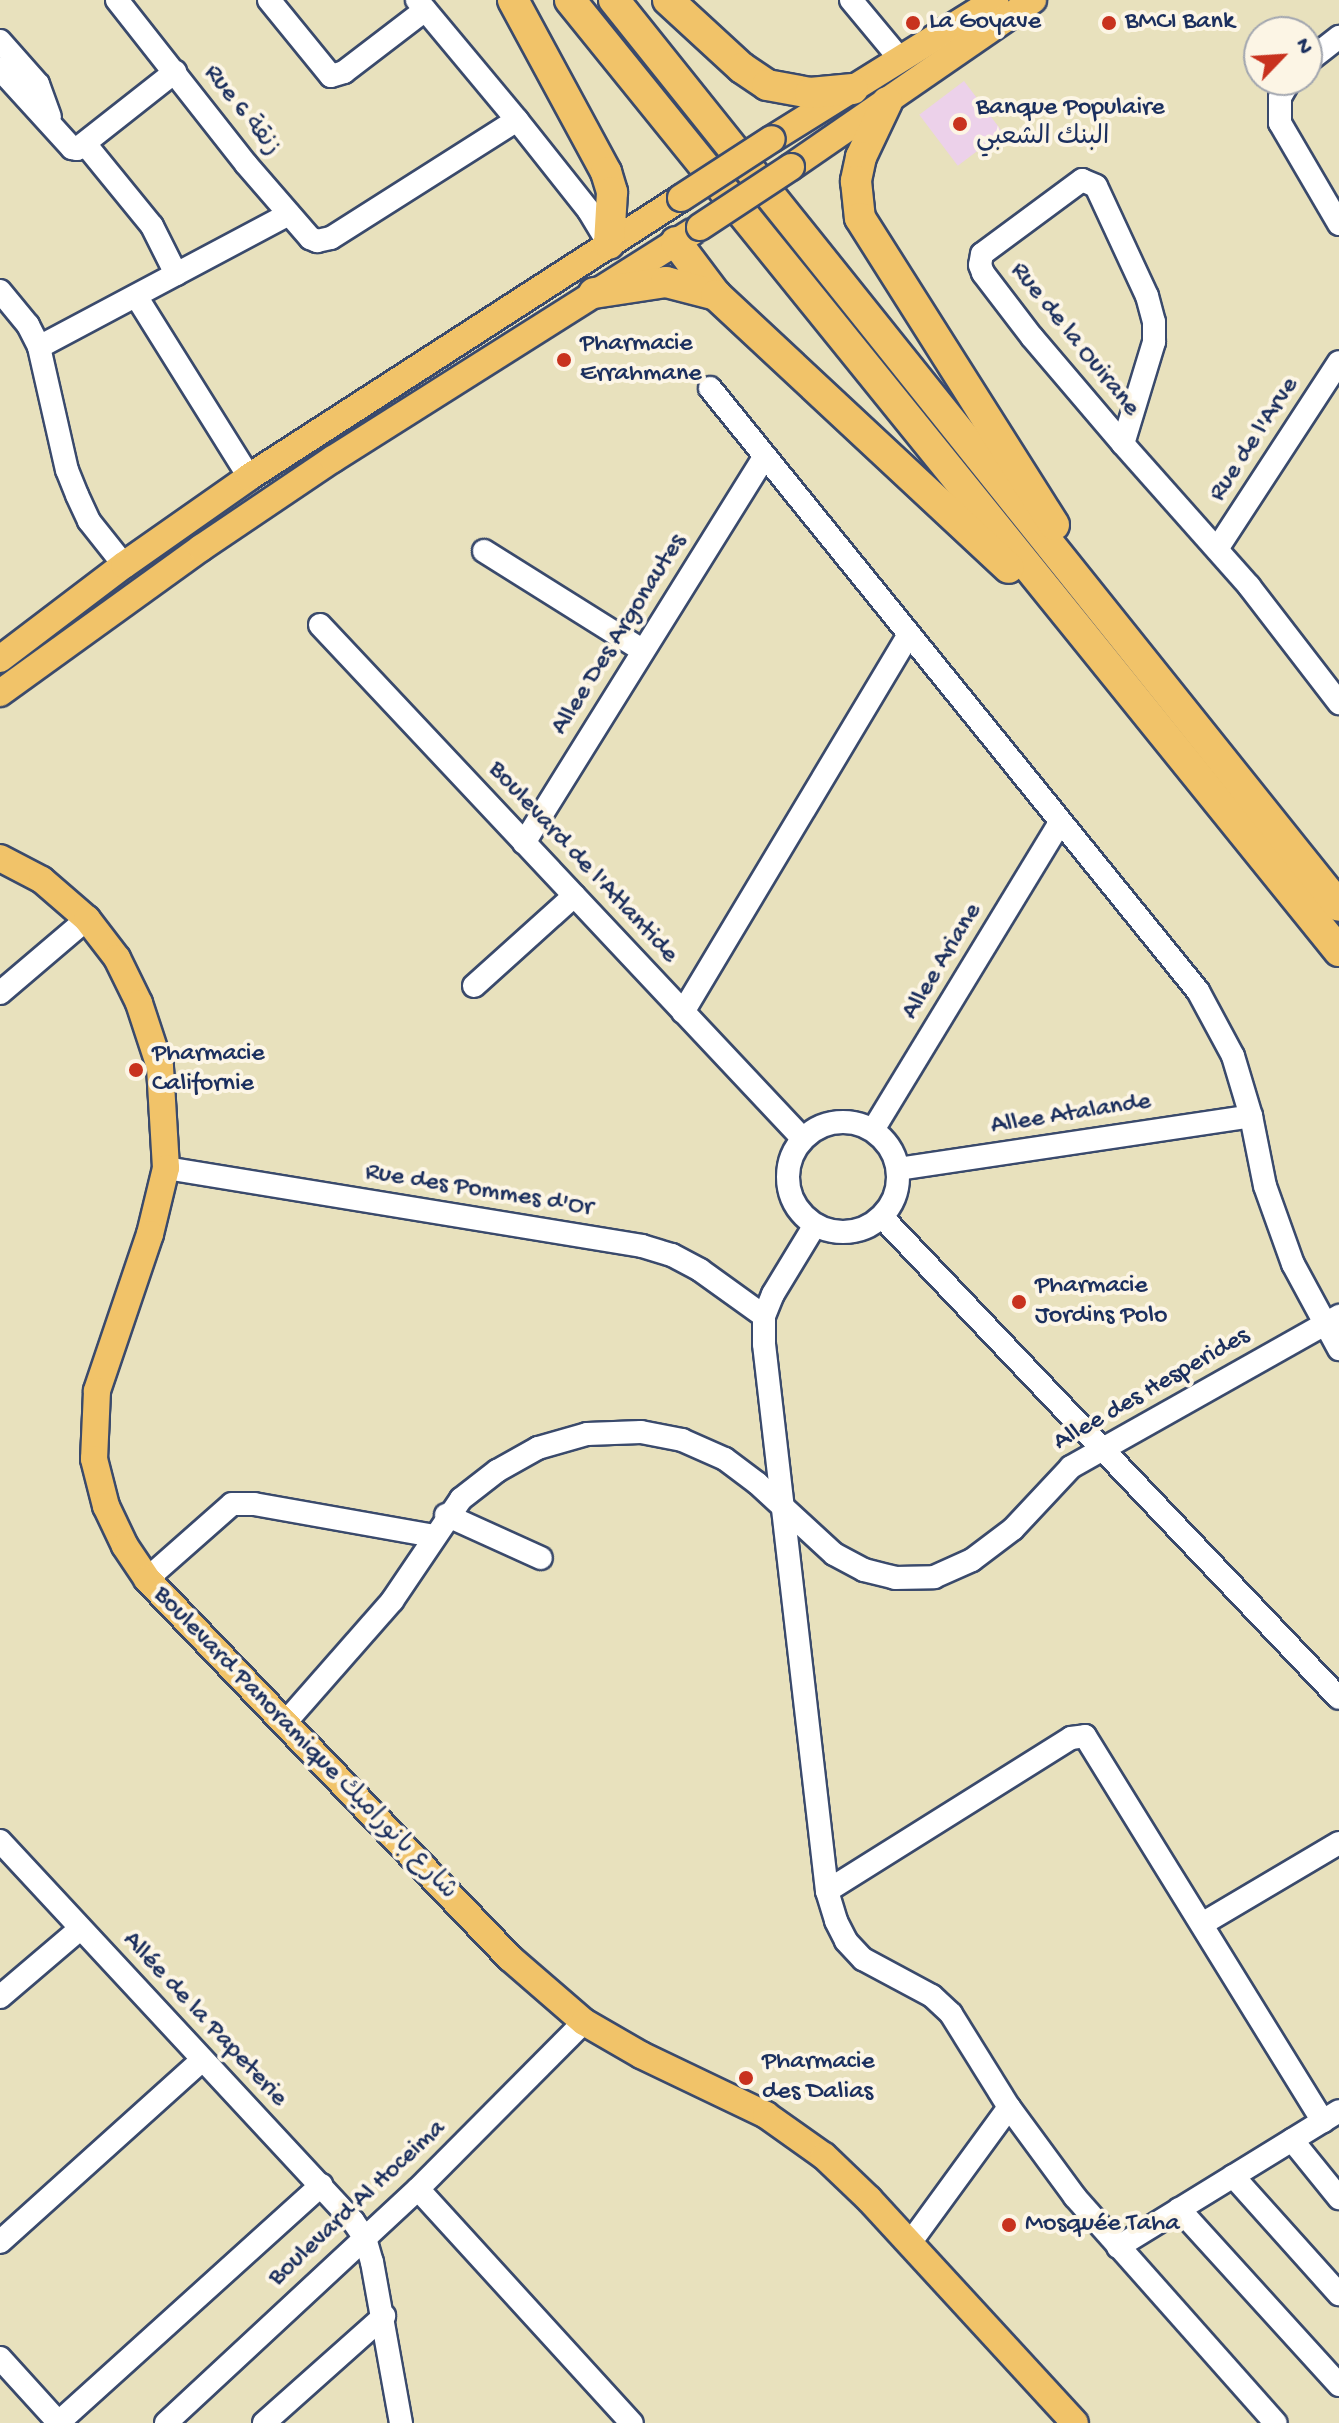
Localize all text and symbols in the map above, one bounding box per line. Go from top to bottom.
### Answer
place label: La Goyave [929,7,1041,39]
place label: BMCI Bank [1125,7,1234,39]
marker: La Goyave [904,14,922,32]
marker: BMCI Bank [1100,14,1118,32]
north arrow [1243,16,1323,96]
text: N [1288,35,1318,59]
street label: Rue 6 زنقة [196,59,286,163]
place label: Banque Populaire البنك الشعبي [976,93,1165,154]
marker: Banque Populaire البنك الشعبي [951,115,969,133]
street label: Rue de la Ouirane [1002,257,1146,423]
place label: Pharmacie Errahmane [580,329,702,390]
marker: Pharmacie Errahmane [555,351,573,369]
street label: Rue de l'Arve [1203,372,1307,508]
street label: Allee Des Argonautes [545,529,695,741]
street label: Boulevard de l'Atlantide [480,755,684,971]
street label: Allee Ariane [896,898,990,1026]
place label: Pharmacie Californie [152,1039,265,1100]
marker: Pharmacie Californie [127,1061,145,1079]
street label: Allee Atalande [989,1087,1153,1143]
street label: Rue des Pommes d'Or [363,1158,595,1224]
place label: Pharmacie Jordins Polo [1035,1271,1167,1332]
marker: Pharmacie Jordins Polo [1010,1293,1028,1311]
street label: Allee des Hesperides [1048,1321,1256,1459]
street label: Boulevard Panoramique شارع بانوراميك [145,1581,463,1907]
street label: Allée de la Papeterie [115,1926,293,2114]
place label: Pharmacie des Dalias [762,2047,875,2108]
marker: Pharmacie des Dalias [737,2069,755,2087]
street label: Boulevard Al Hoceima [263,2114,453,2294]
place label: Mosquée Taha [1025,2209,1180,2241]
marker: Mosquée Taha [1000,2216,1018,2234]

